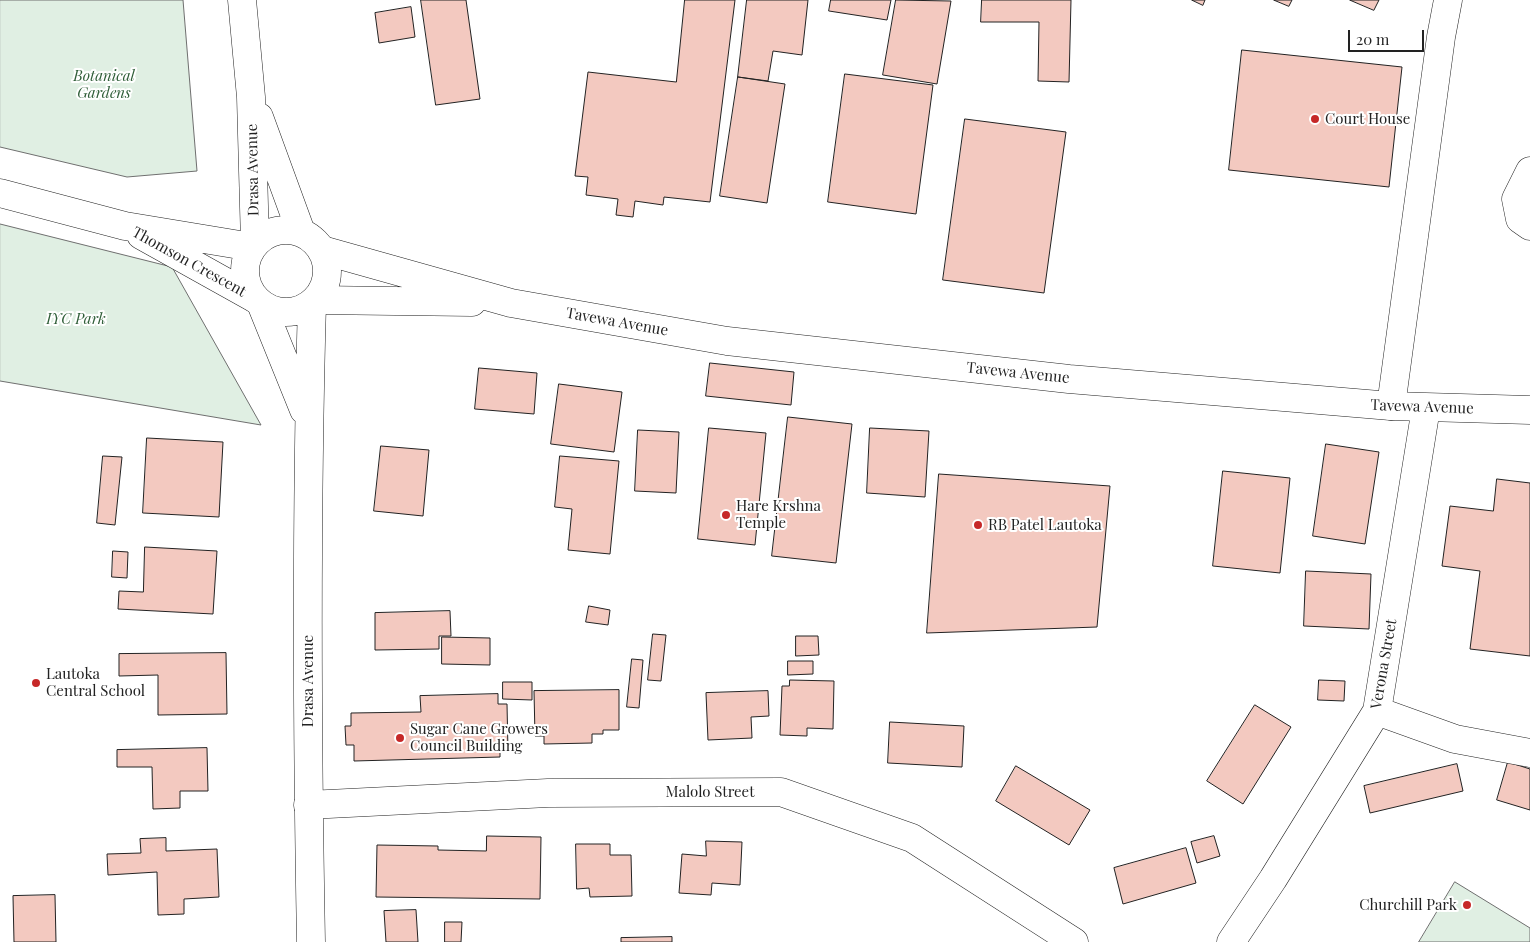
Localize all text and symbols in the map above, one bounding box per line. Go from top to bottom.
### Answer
scale bar [1350,20,1426,52]
text: 20 m [1356,29,1389,49]
park label: Botanical Gardens [73,67,135,102]
place label: Court House [1325,110,1410,128]
marker: Court House [1309,113,1321,125]
street label: Drasa Avenue [243,124,263,216]
street label: Thomson Crescent [129,223,249,301]
street label: Tavewa Avenue [565,304,669,340]
park label: IYC Park [46,310,106,328]
street label: Tavewa Avenue [966,359,1070,387]
street label: Tavewa Avenue [1370,396,1474,418]
place label: Hare Krshna Temple [736,497,821,532]
marker: Hare Krshna Temple [720,509,732,521]
place label: RB Patel Lautoka [988,516,1102,534]
marker: RB Patel Lautoka [972,519,984,531]
street label: Verona Street [1367,618,1401,710]
street label: Drasa Avenue [299,635,317,727]
place label: Lautoka Central School [46,665,145,700]
marker: Lautoka Central School [30,677,42,689]
place label: Sugar Cane Growers Council Building [410,720,548,755]
marker: Sugar Cane Growers Council Building [394,732,406,744]
street label: Malolo Street [665,783,755,801]
place label: Churchill Park [1359,896,1457,914]
marker: Churchill Park [1461,899,1473,911]

